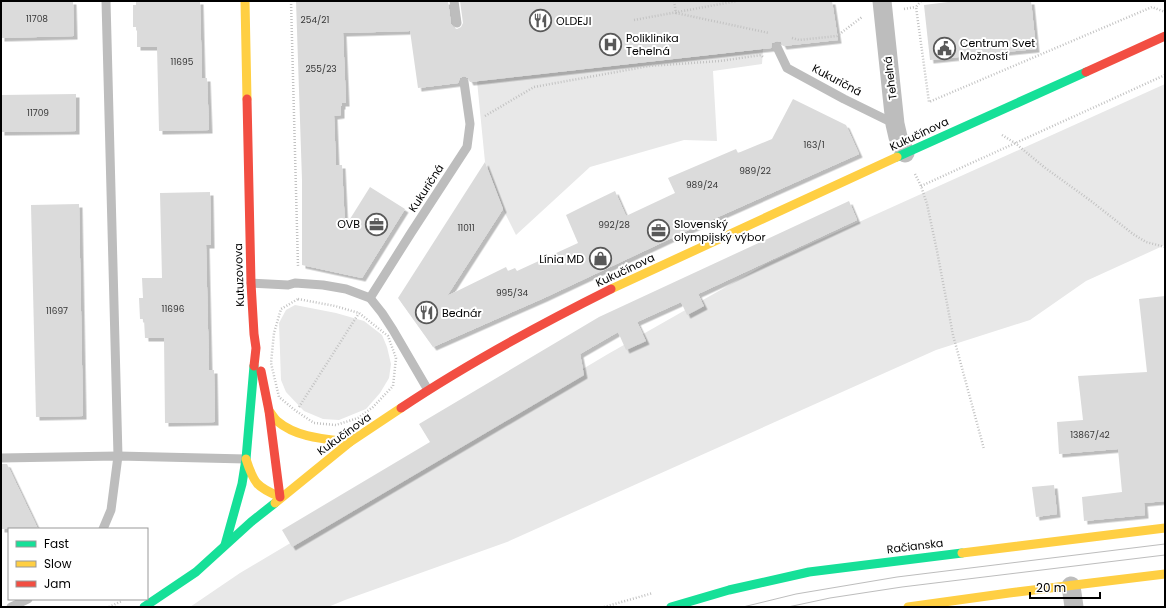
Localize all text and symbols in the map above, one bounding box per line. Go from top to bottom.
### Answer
restaurant icon: OLDEJI [528,8,554,34]
house number: 11708 [26,13,48,25]
place label: OLDEJI [556,13,591,29]
house number: 254/21 [301,14,330,26]
place label: Poliklinika Tehelná [626,30,679,59]
hospital icon: Poliklinika Tehelná [597,31,623,57]
place label: Centrum Svet Možností [960,35,1035,64]
public building icon: Centrum Svet Možností [932,36,958,62]
street label: Tehelná [879,55,901,101]
house number: 11695 [171,56,194,68]
street label: Kukuričná [809,60,865,100]
house number: 255/23 [305,63,337,75]
house number: 11709 [27,107,49,119]
street label: Kukučínova [887,113,951,155]
house number: 163/1 [803,139,825,151]
street label: Kukuričná [405,161,447,215]
house number: 989/22 [739,165,771,177]
house number: 989/24 [686,179,718,191]
office icon: OVB [363,211,389,237]
place label: OVB [337,216,360,232]
place label: Slovenský olympijský výbor [674,216,766,245]
office icon: Slovenský olympijský výbor [646,217,672,243]
house number: 992/28 [598,219,630,231]
house number: 11011 [457,222,475,234]
street label: Kutuzovova [230,243,248,307]
shop icon: Línia MD [587,246,613,272]
street label: Kukučínova [593,249,657,291]
place label: Línia MD [539,251,584,267]
house number: 995/34 [496,287,528,299]
restaurant icon: Bednár [413,300,439,326]
house number: 11696 [162,303,185,315]
house number: 11697 [46,305,68,317]
place label: Bednár [442,305,482,321]
street label: Kukučínova [314,409,374,459]
house number: 13867/42 [1070,429,1110,441]
legend [8,528,148,600]
text: Fast [44,535,69,552]
street label: Račianska [886,535,944,557]
text: Slow [44,555,72,572]
scale bar [1030,574,1100,600]
text: Jam [44,575,71,592]
text: 20 m [1036,579,1066,596]

